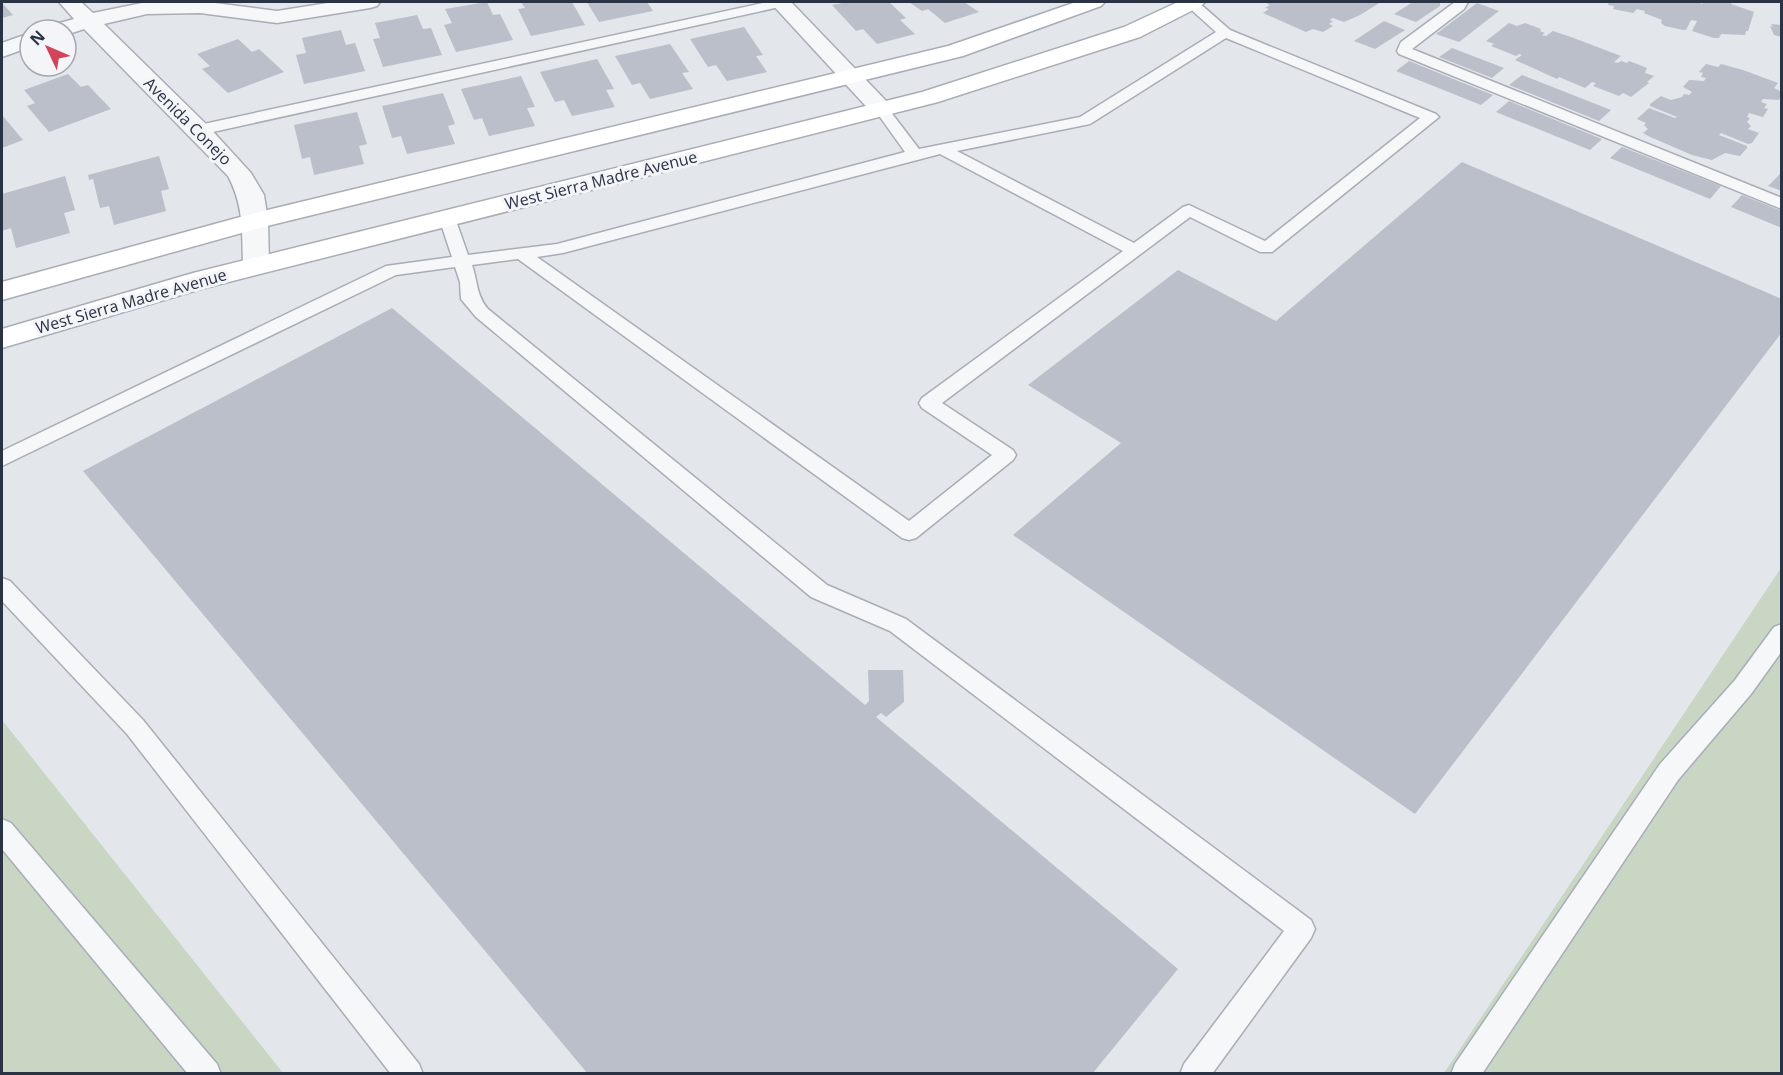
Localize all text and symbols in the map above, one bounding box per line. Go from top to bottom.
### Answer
north arrow [18,18,78,78]
text: N [25,25,50,50]
street label: Avenida Conejo [139,72,237,170]
street label: West Sierra Madre Avenue [502,145,700,215]
street label: West Sierra Madre Avenue [33,263,229,339]

